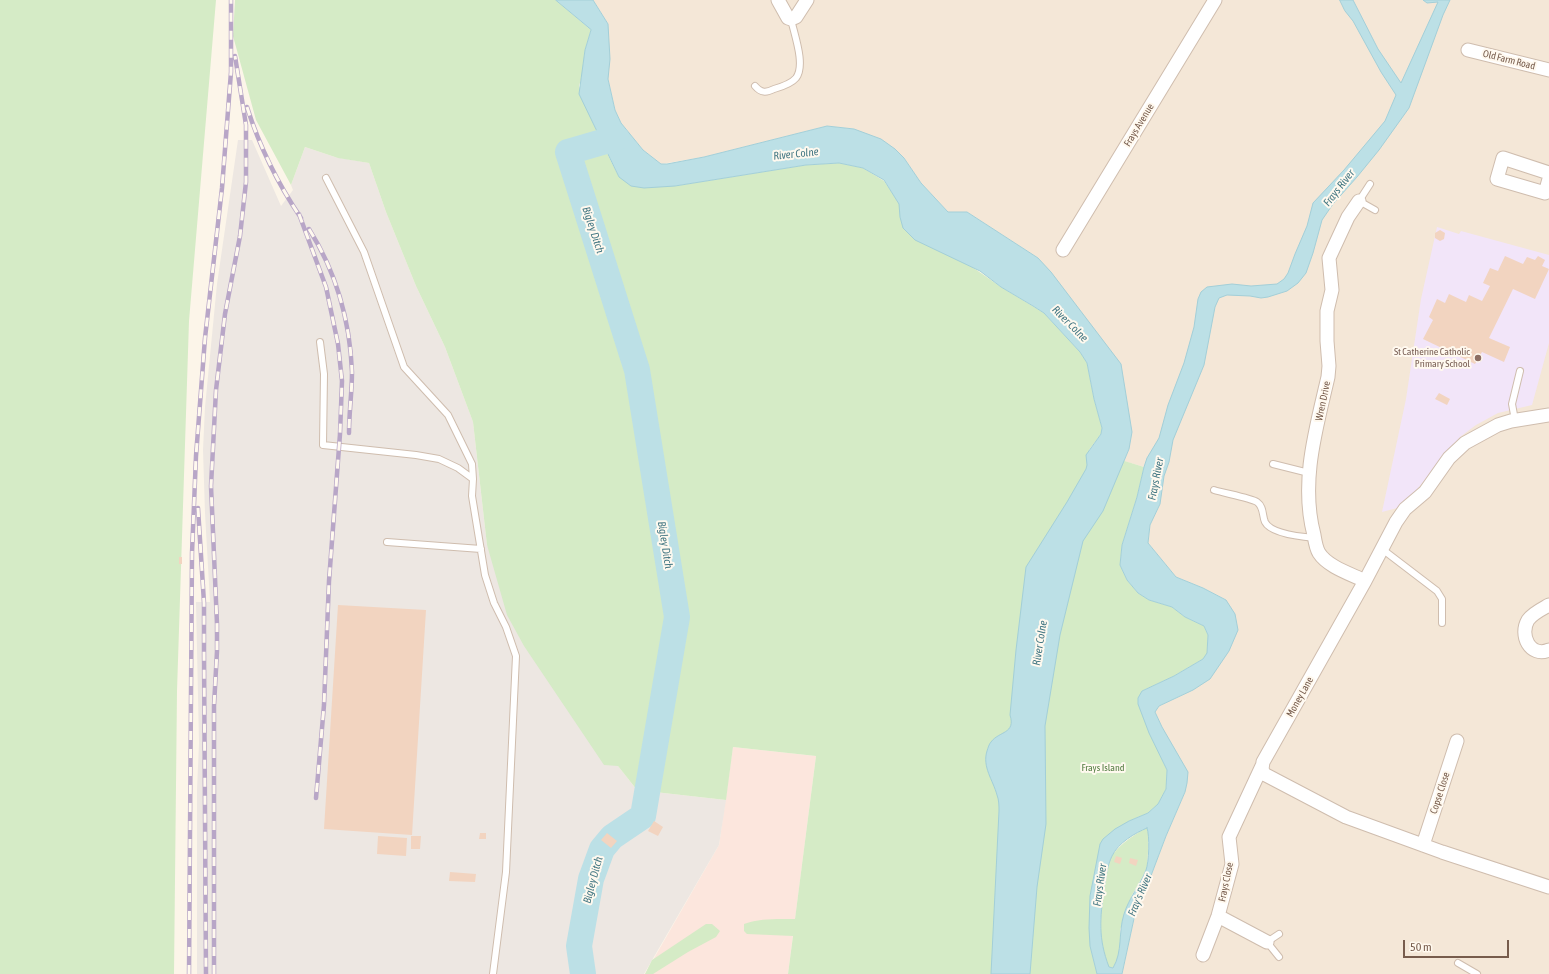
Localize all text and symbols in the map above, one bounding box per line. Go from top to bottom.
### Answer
street label: Old Farm Road [1482,48,1536,72]
street label: Frays Avenue [1122,101,1156,149]
water label: River Colne [773,145,819,163]
water label: Frays River [1321,167,1357,209]
water label: Bigley Ditch [579,205,607,255]
water label: River Colne [1049,303,1091,345]
place label: St Catherine Catholic Primary School [1394,346,1470,370]
marker: St Catherine Catholic Primary School [1473,353,1483,363]
street label: Wren Drive [1313,380,1333,422]
water label: Frays River [1145,457,1167,501]
water label: Bigley Ditch [655,520,675,570]
water label: River Colne [1030,619,1050,667]
street label: Money Lane [1284,675,1316,719]
park label: Frays Island [1081,762,1125,774]
street label: Copse Close [1428,771,1452,815]
water label: Bigley Ditch [580,855,606,905]
street label: Frays Close [1216,861,1236,903]
water label: Frays River [1090,863,1110,907]
water label: Fray's River [1125,872,1155,918]
scale bar [1405,932,1511,958]
text: 50 m [1410,940,1432,954]

